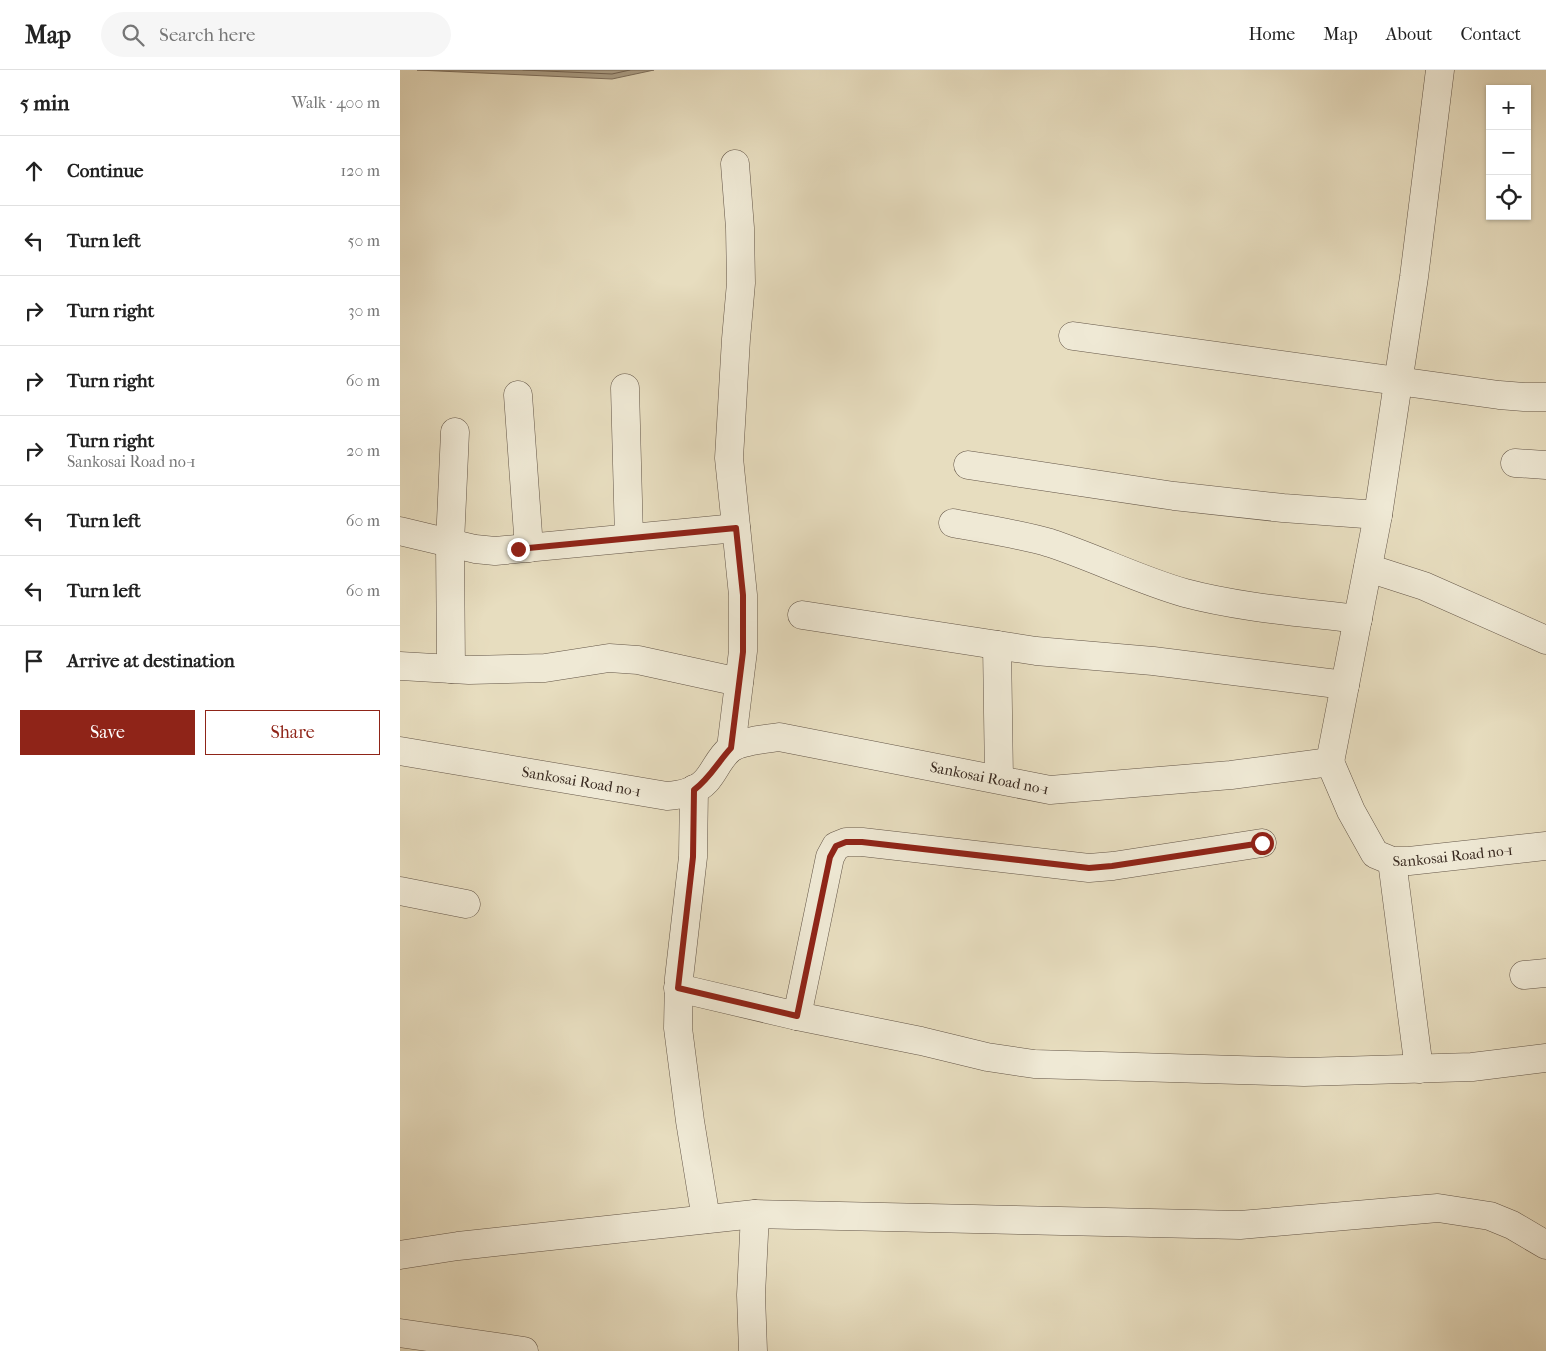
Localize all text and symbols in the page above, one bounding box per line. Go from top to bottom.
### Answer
search box [101,12,451,57]
text: Map [25,21,71,49]
icon: search [119,21,147,49]
text: Search here [159,24,255,46]
text: Home [1248,24,1295,45]
text: Map [1323,24,1358,45]
text: About [1386,24,1432,45]
text: Contact [1460,24,1521,45]
map controls [1486,85,1531,220]
button: + [1486,85,1531,130]
text: 5 min [20,91,69,115]
text: Walk · 400 m [291,93,380,112]
button: − [1486,130,1531,175]
icon: ahead [20,157,48,185]
text: Continue [67,160,143,182]
text: 120 m [341,161,380,180]
button: locate [1486,175,1531,220]
icon: left [20,227,48,255]
text: Turn left [67,230,141,252]
text: 50 m [348,231,380,250]
icon: right [20,297,48,325]
text: Turn right [67,300,154,322]
text: 30 m [348,301,380,320]
icon: right [20,367,48,395]
text: Turn right [67,370,154,392]
text: 60 m [346,371,380,390]
text: Turn right [67,430,154,452]
icon: right [20,437,48,465]
text: 20 m [346,441,380,460]
text: Sankosai Road no-1 [67,452,196,471]
icon: left [20,507,48,535]
text: Turn left [67,510,141,532]
text: 60 m [346,511,380,530]
route end [507,538,530,561]
icon: left [20,577,48,605]
text: Turn left [67,580,141,602]
text: 60 m [346,581,380,600]
icon: arrive [20,647,48,675]
text: Arrive at destination [67,650,235,672]
button: Save [20,710,195,755]
button: Share [205,710,380,755]
street label: Sankosai Road no-1 [928,758,1050,799]
street label: Sankosai Road no-1 [520,763,642,800]
route start [1251,832,1274,855]
street label: Sankosai Road no-1 [1393,841,1514,870]

